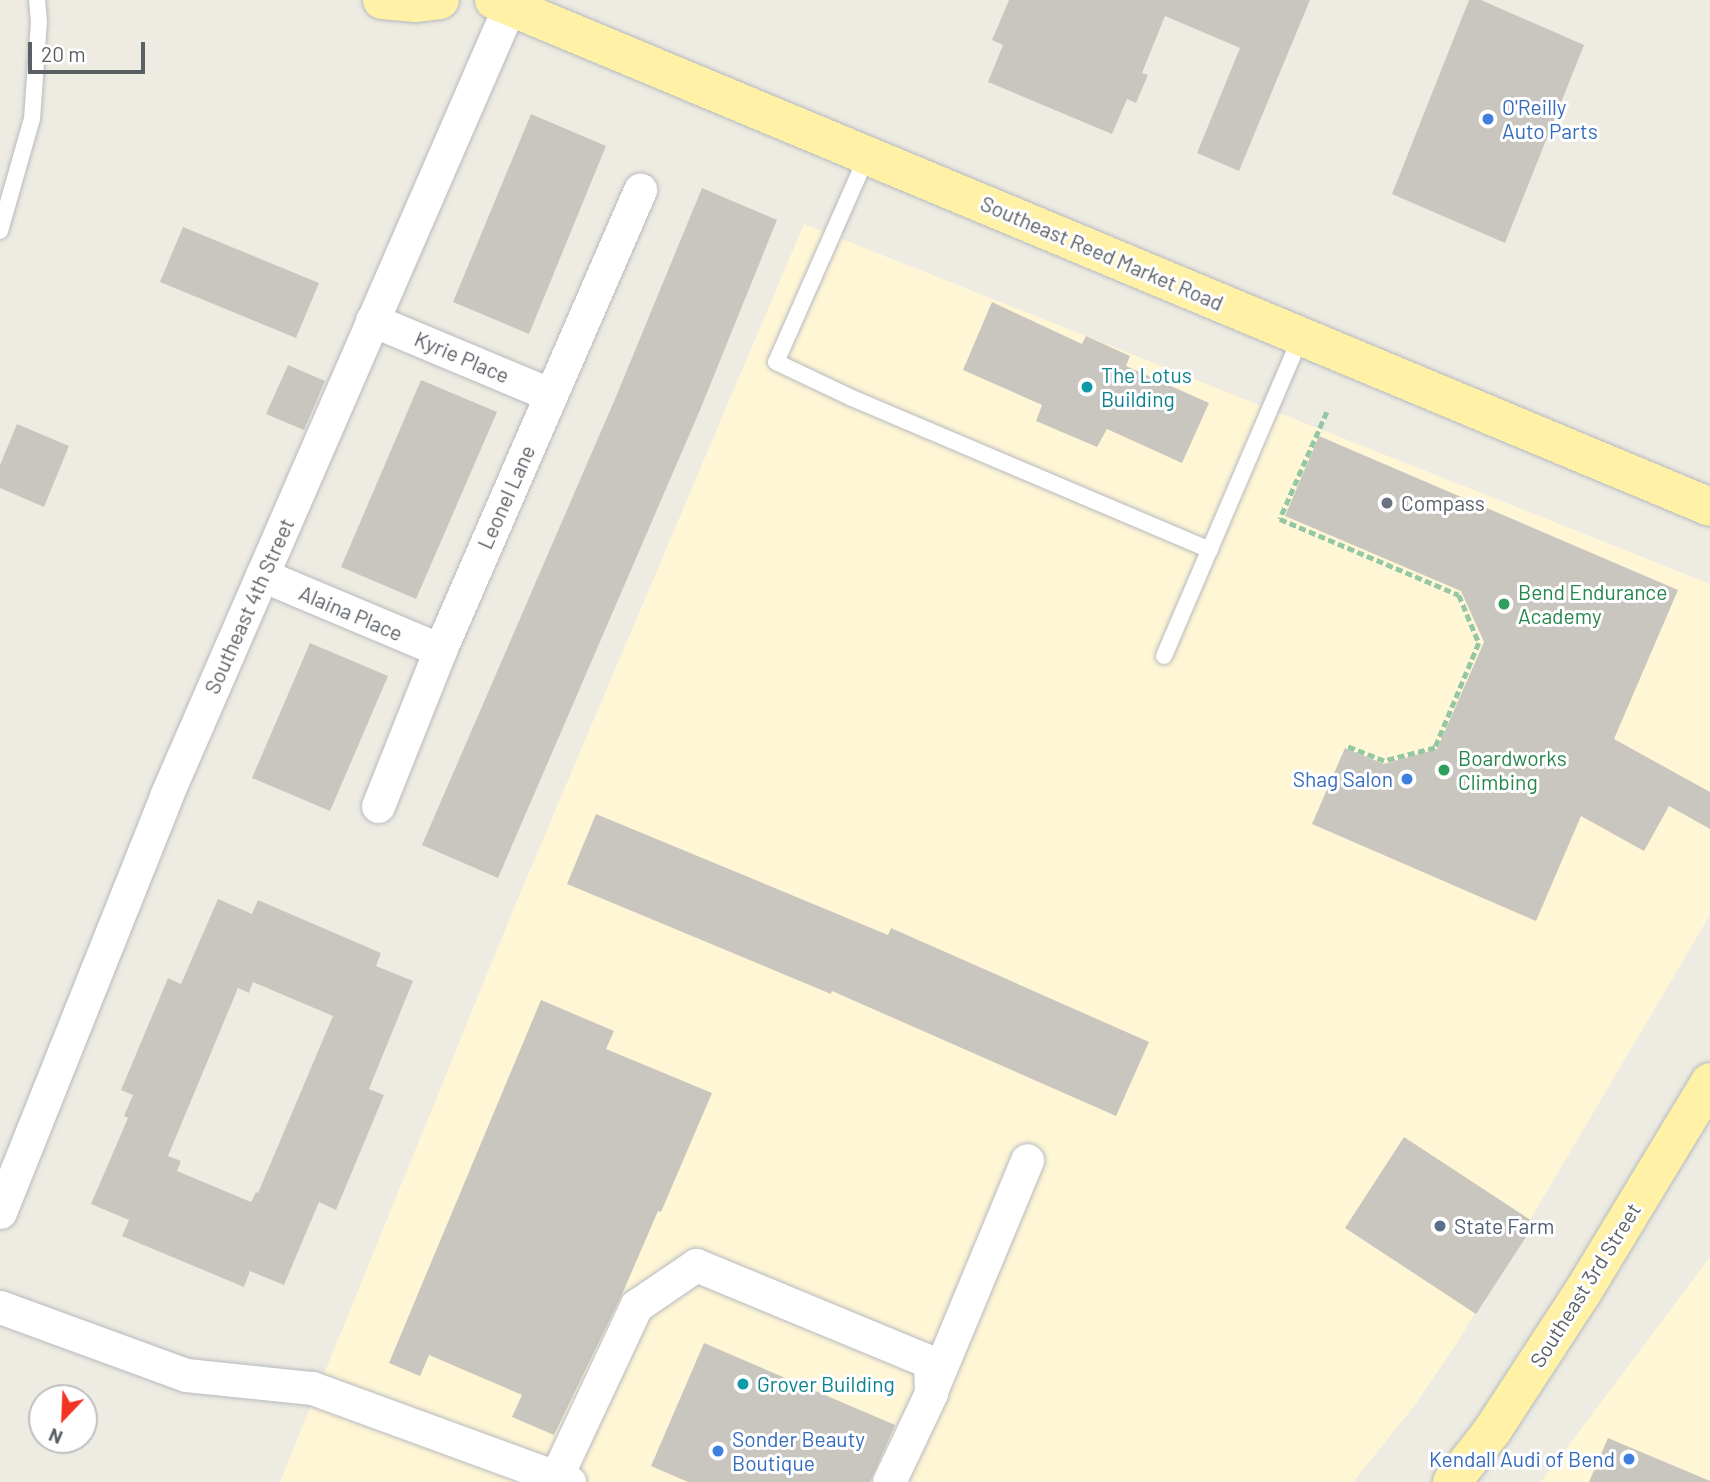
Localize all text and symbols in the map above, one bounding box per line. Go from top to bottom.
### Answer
scale bar [32,28,149,72]
text: 20 m [41,41,86,66]
place label: O'Reilly Auto Parts [1502,94,1598,144]
marker: O'Reilly Auto Parts [1480,111,1496,127]
street label: Southeast Reed Market Road [977,190,1227,316]
street label: Kyrie Place [411,326,513,388]
place label: The Lotus Building [1101,362,1192,412]
marker: The Lotus Building [1079,379,1095,395]
street label: Leonel Lane [472,441,540,553]
place label: Compass [1401,490,1485,516]
marker: Compass [1379,495,1395,511]
street label: Southeast 4th Street [199,514,299,698]
place label: Bend Endurance Academy [1518,579,1667,629]
street label: Alaina Place [295,580,407,646]
marker: Bend Endurance Academy [1496,596,1512,612]
place label: Boardworks Climbing [1458,745,1567,795]
marker: Boardworks Climbing [1436,762,1452,778]
place label: Shag Salon [1293,766,1393,792]
marker: Shag Salon [1399,771,1415,787]
street label: Southeast 3rd Street [1524,1198,1646,1372]
place label: State Farm [1454,1213,1554,1239]
marker: State Farm [1432,1218,1448,1234]
place label: Grover Building [757,1371,895,1397]
marker: Grover Building [735,1376,751,1392]
north arrow [28,1384,98,1454]
text: N [45,1424,66,1450]
place label: Sonder Beauty Boutique [732,1426,865,1476]
marker: Sonder Beauty Boutique [710,1443,726,1459]
place label: Kendall Audi of Bend [1429,1446,1615,1472]
marker: Kendall Audi of Bend [1621,1451,1637,1467]

